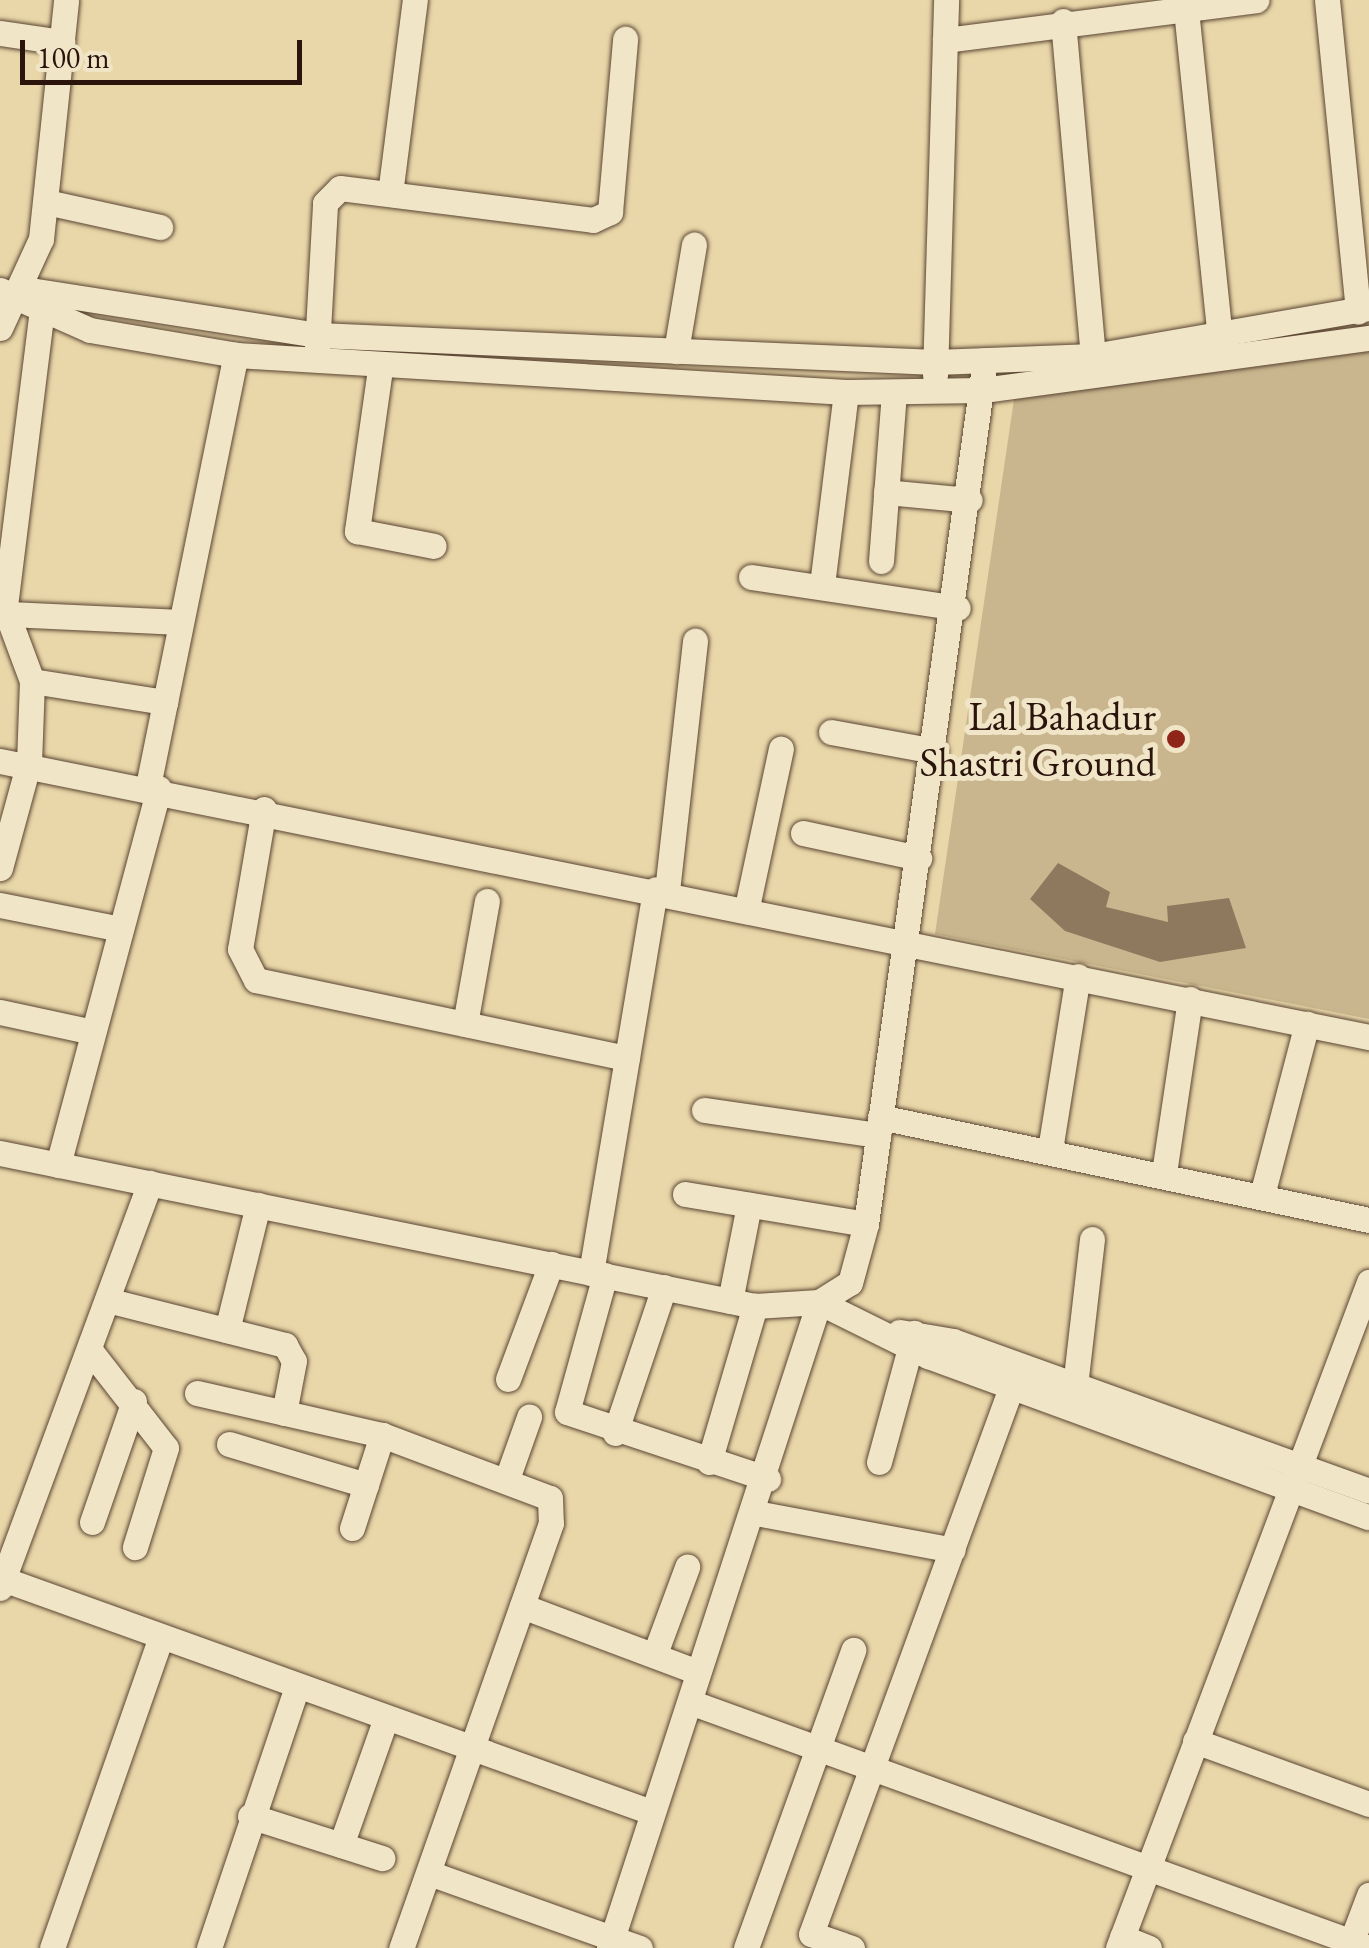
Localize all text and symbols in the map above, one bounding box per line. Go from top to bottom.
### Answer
scale bar [25,20,308,82]
text: 100 m [37,38,110,77]
place label: Lal Bahadur Shastri Ground [919,692,1156,786]
marker: Lal Bahadur Shastri Ground [1165,728,1187,750]

